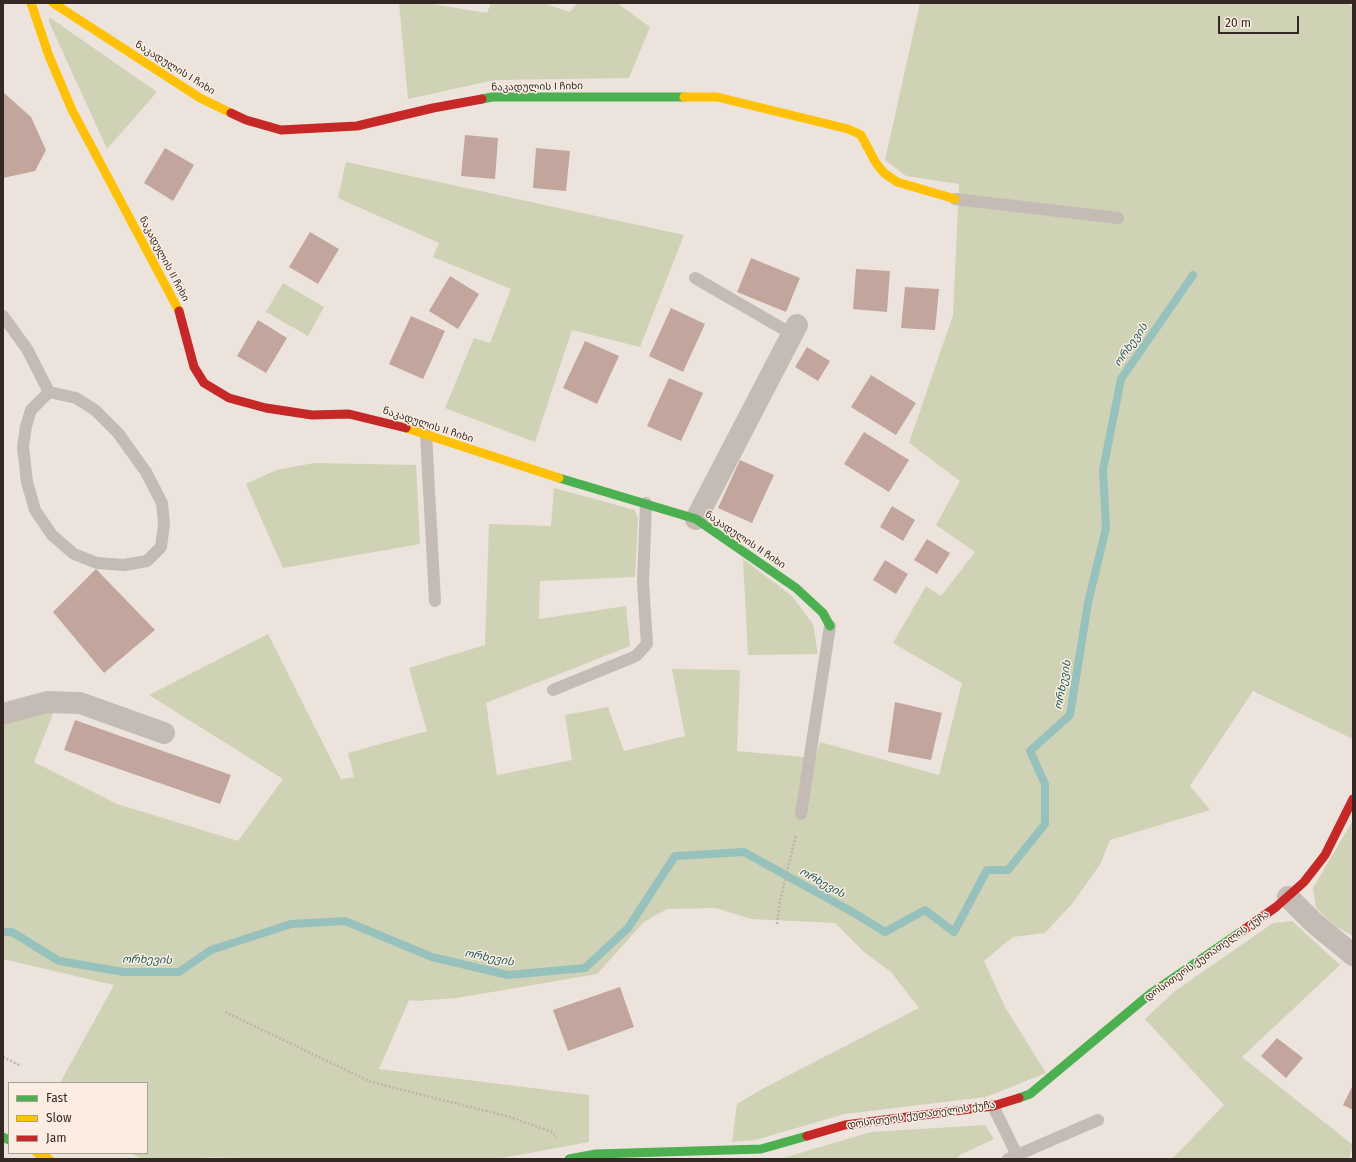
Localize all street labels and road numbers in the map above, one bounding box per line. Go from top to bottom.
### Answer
street label: ნაკადულის I ჩიხი [133,39,217,97]
street label: ნაკადულის I ჩიხი [491,80,583,94]
street label: ნაკადულის II ჩიხი [136,214,192,304]
street label: ნაკადულის II ჩიხი [381,405,475,445]
street label: ნაკადულის II ჩიხი [702,509,788,571]
street label: დოსითეოს ქუთათელის ქუჩა [1142,908,1272,1004]
street label: დოსითეოს ქუთათელის ქუჩა [846,1099,996,1131]

